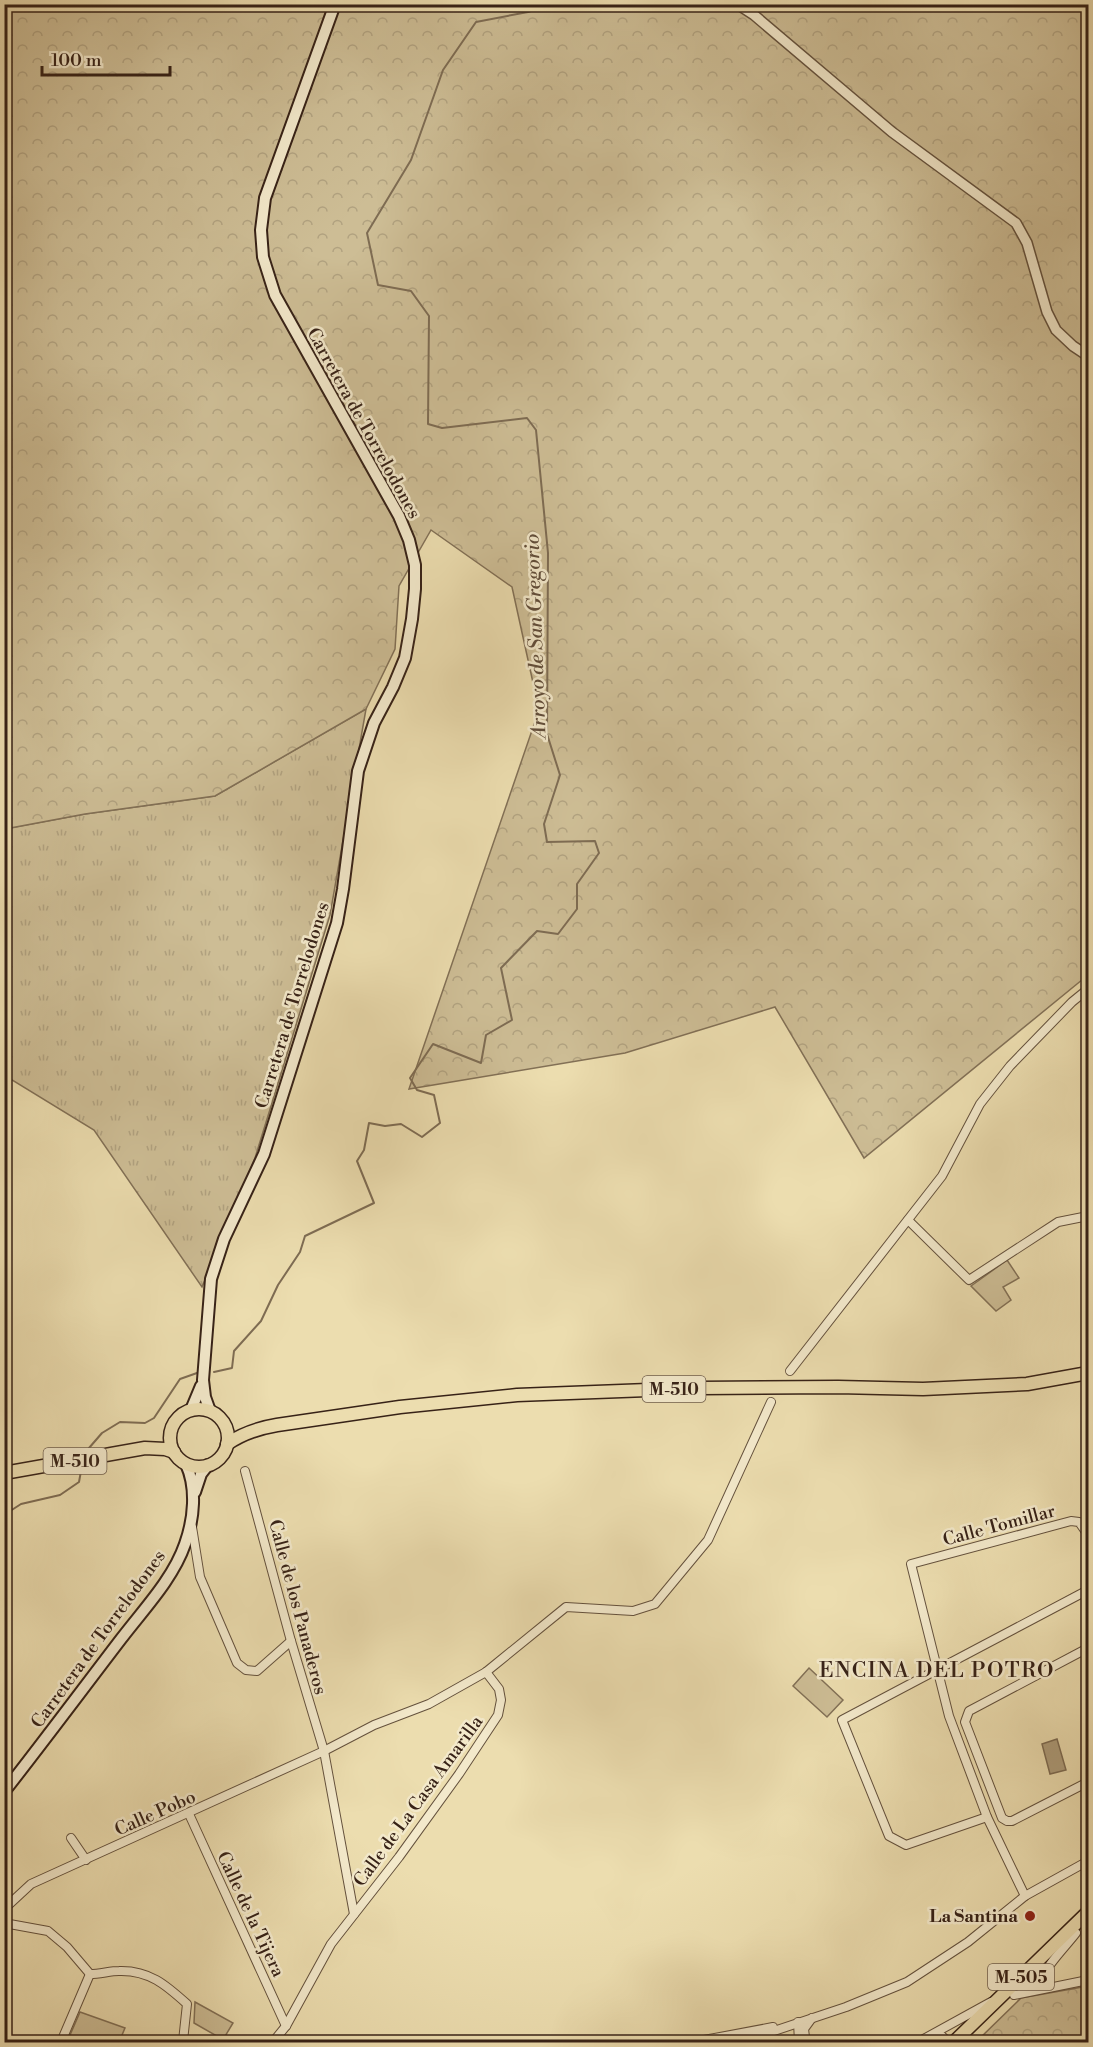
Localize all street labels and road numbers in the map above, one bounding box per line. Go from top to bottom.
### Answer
street label: Carretera de Torrelodones [301,324,426,523]
street label: Carretera de Torrelodones [250,899,335,1111]
road number: M-510 [642,1376,706,1402]
road number: M-510 [44,1448,106,1474]
street label: Calle Tomillar [940,1499,1058,1552]
street label: Calle de los Panaderos [263,1517,332,1697]
street label: Carretera de Torrelodones [26,1546,171,1733]
street label: Calle de La Casa Amarilla [349,1711,489,1891]
street label: Calle Pobo [111,1785,199,1842]
street label: Calle de la Tijera [211,1848,290,1982]
road number: M-505 [988,1964,1054,1990]

